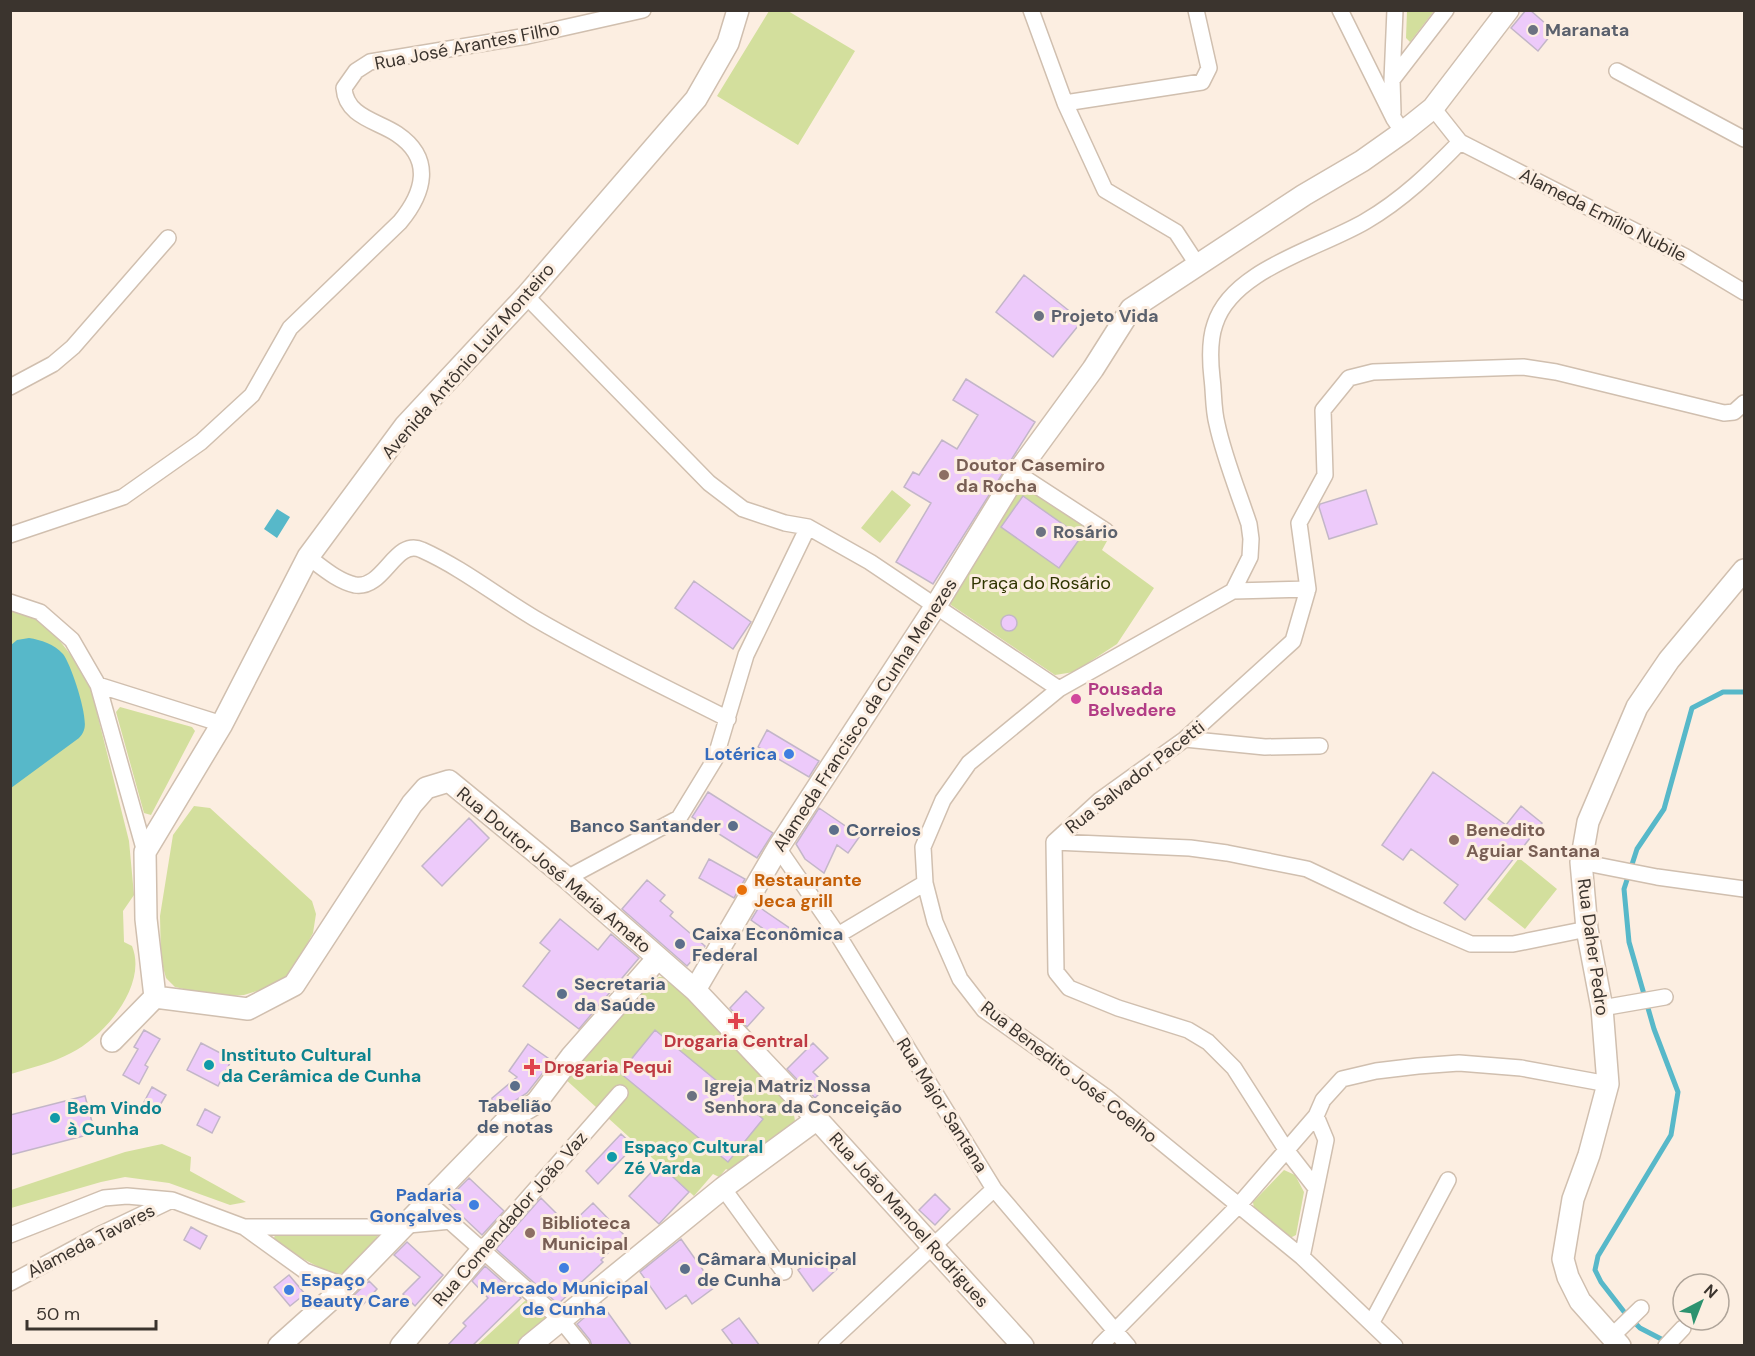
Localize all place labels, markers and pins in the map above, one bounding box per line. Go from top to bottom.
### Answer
place label: Maranata [1545,18,1629,42]
marker: Maranata [1526,23,1540,37]
place label: Projeto Vida [1051,304,1159,328]
marker: Projeto Vida [1032,309,1046,323]
place label: Doutor Casemiro da Rocha [956,453,1105,498]
marker: Doutor Casemiro da Rocha [937,468,951,482]
place label: Rosário [1053,520,1118,544]
marker: Rosário [1034,525,1048,539]
place label: Pousada Belvedere [1088,677,1177,722]
marker: Pousada Belvedere [1069,692,1083,706]
place label: Lotérica [705,742,777,766]
marker: Lotérica [782,747,796,761]
place label: Banco Santander [570,814,721,838]
place label: Correios [846,818,921,842]
place label: Benedito Aguiar Santana [1466,818,1600,863]
marker: Banco Santander [726,819,740,833]
marker: Correios [827,823,841,837]
marker: Benedito Aguiar Santana [1447,833,1461,847]
place label: Restaurante Jeca grill [754,868,862,913]
marker: Restaurante Jeca grill [735,883,749,897]
place label: Caixa Econômica Federal [692,922,843,967]
marker: Caixa Econômica Federal [673,937,687,951]
place label: Secretaria da Saúde [574,972,666,1017]
marker: Secretaria da Saúde [555,987,569,1001]
marker: Drogaria Central [729,1014,743,1028]
place label: Drogaria Central [664,1029,808,1053]
place label: Instituto Cultural da Cerâmica de Cunha [221,1043,421,1088]
place label: Drogaria Pequi [544,1055,672,1079]
marker: Instituto Cultural da Cerâmica de Cunha [202,1058,216,1072]
marker: Drogaria Pequi [525,1060,539,1074]
place label: Igreja Matriz Nossa Senhora da Conceição [704,1074,902,1119]
marker: Tabelião de notas [508,1079,522,1093]
marker: Igreja Matriz Nossa Senhora da Conceição [685,1089,699,1103]
place label: Tabelião de notas [477,1094,553,1139]
place label: Bem Vindo à Cunha [67,1096,162,1141]
marker: Bem Vindo à Cunha [48,1111,62,1125]
place label: Espaço Cultural Zé Varda [624,1135,763,1180]
marker: Espaço Cultural Zé Varda [605,1150,619,1164]
place label: Padaria Gonçalves [369,1183,462,1228]
marker: Padaria Gonçalves [467,1198,481,1212]
place label: Biblioteca Municipal [542,1211,630,1256]
marker: Biblioteca Municipal [523,1226,537,1240]
place label: Câmara Municipal de Cunha [697,1247,857,1292]
marker: Mercado Municipal de Cunha [557,1261,571,1275]
marker: Câmara Municipal de Cunha [678,1262,692,1276]
place label: Espaço Beauty Care [301,1268,410,1313]
place label: Mercado Municipal de Cunha [480,1276,648,1321]
marker: Espaço Beauty Care [282,1283,296,1297]

